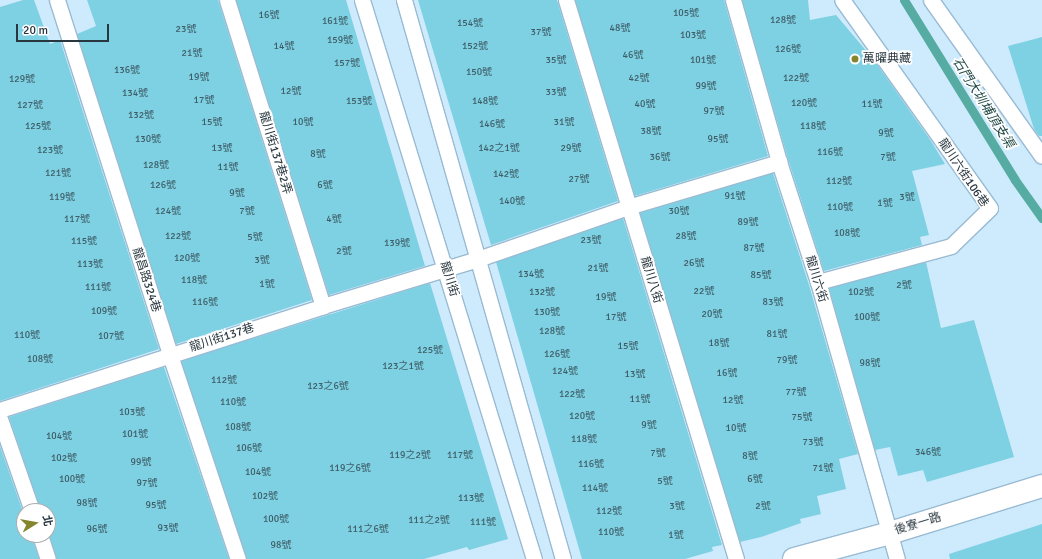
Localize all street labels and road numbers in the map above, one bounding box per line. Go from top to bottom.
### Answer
street label: 龍川街137巷2弄 [256,110,294,196]
street label: 龍川六街106巷 [935,136,991,210]
street label: 龍昌路324巷 [129,246,163,314]
street label: 龍川六街 [802,254,830,304]
street label: 龍川八街 [637,255,665,305]
street label: 龍川街 [437,260,461,298]
street label: 龍川街137巷 [188,321,256,355]
street label: 後寮一路 [893,510,943,538]

